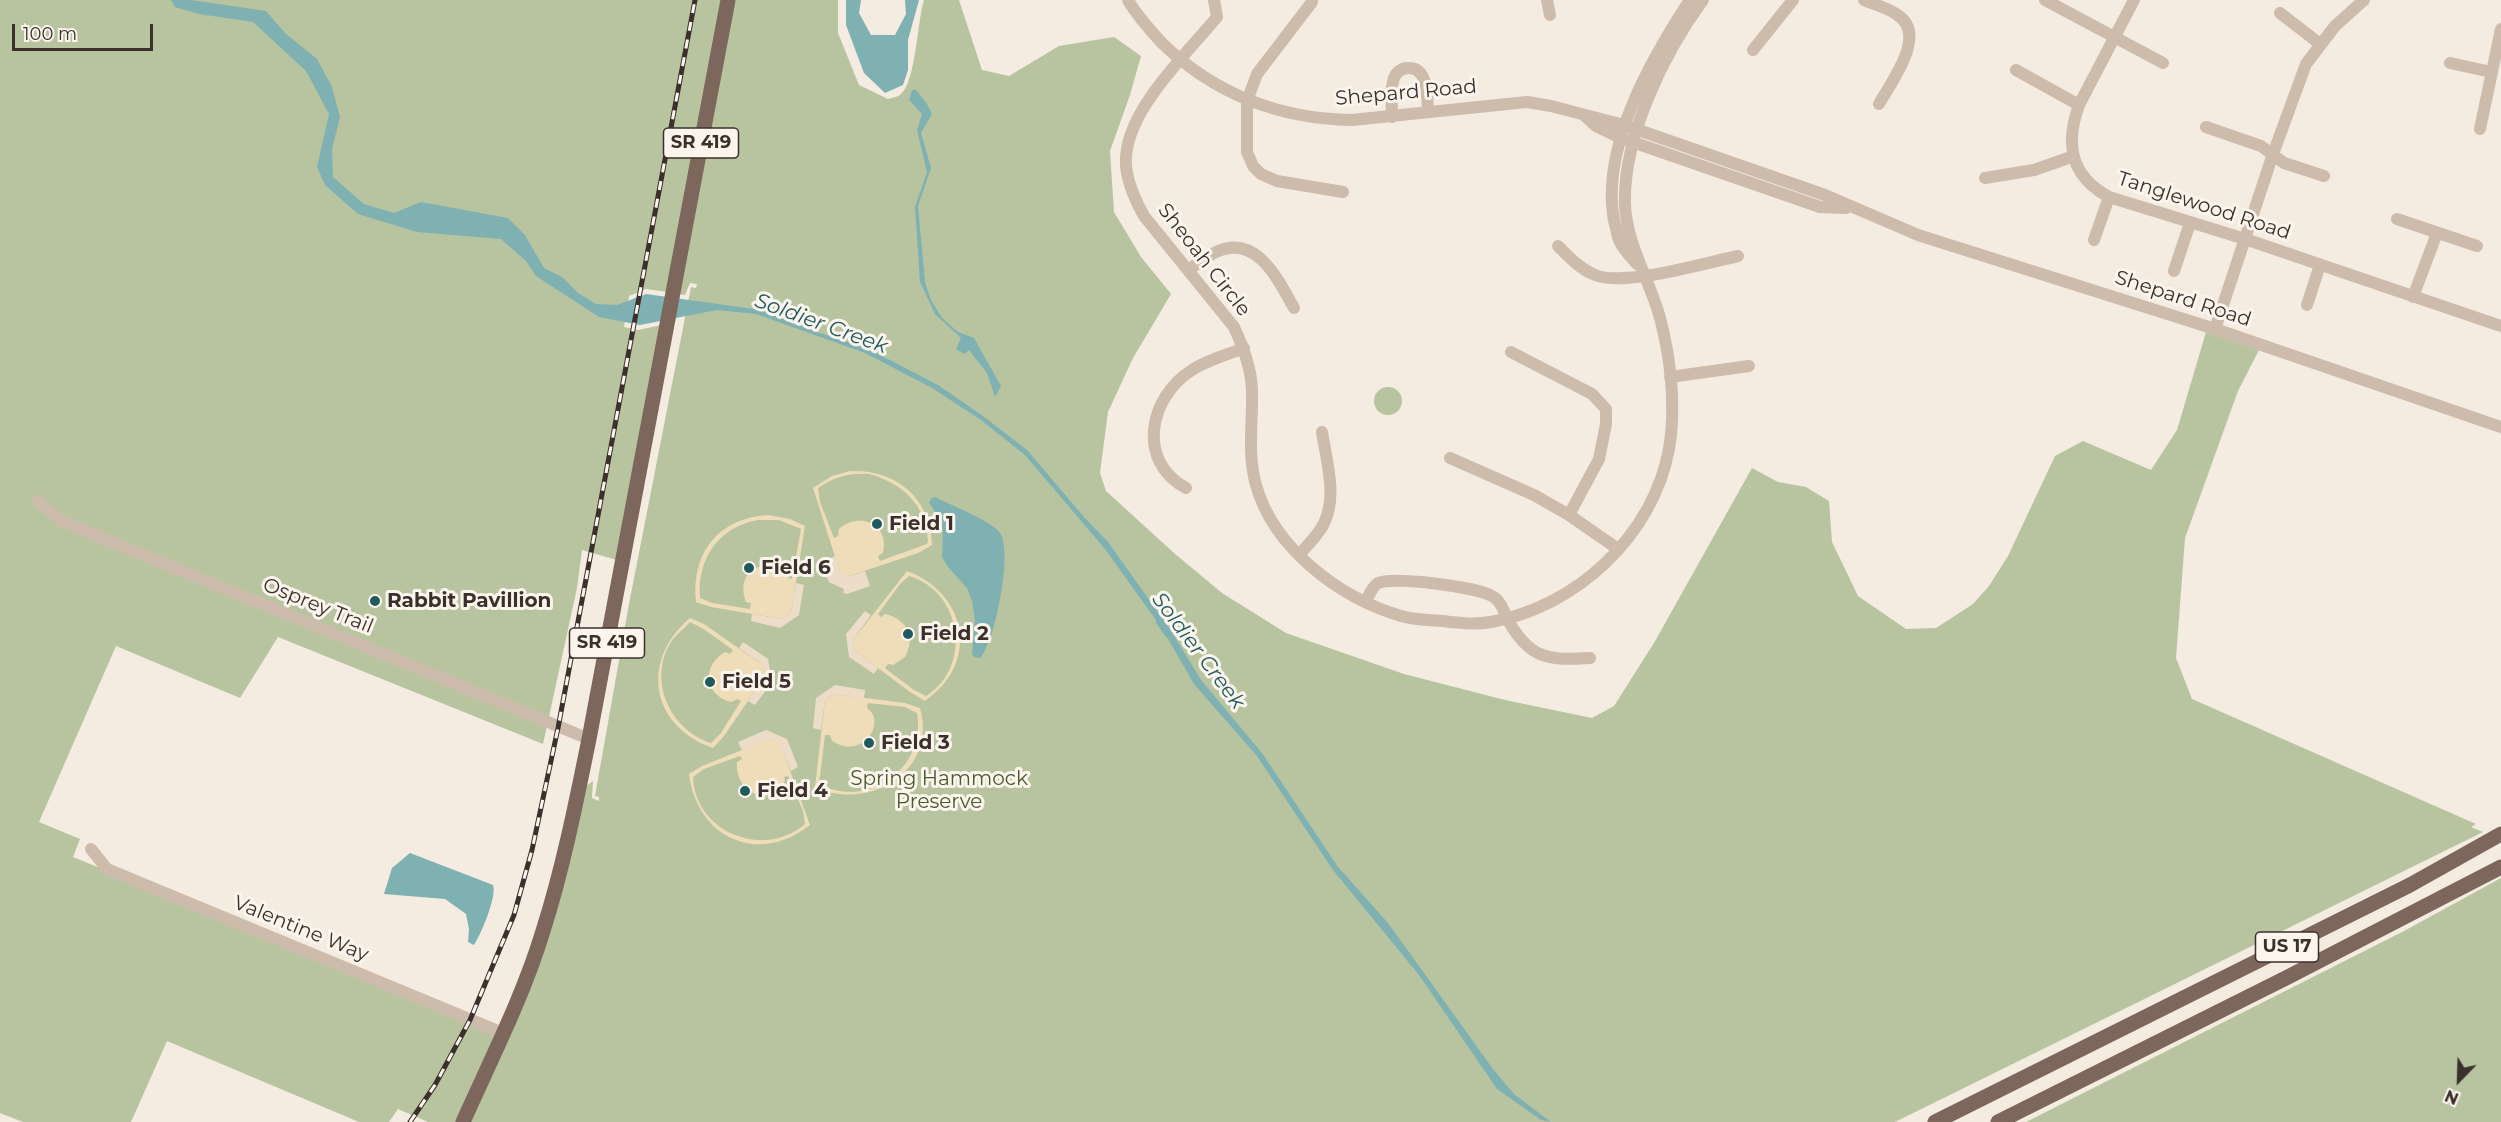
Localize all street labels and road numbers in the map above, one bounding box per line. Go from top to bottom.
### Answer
street label: Shepard Road [1334,75,1478,111]
road number: SR 419 [664,128,738,158]
street label: Tanglewood Road [2114,167,2294,245]
street label: Sheoah Circle [1152,199,1256,321]
street label: Shepard Road [2112,266,2254,332]
street label: Osprey Trail [259,573,377,639]
road number: SR 419 [570,628,644,658]
street label: Valentine Way [230,891,372,967]
road number: US 17 [2256,932,2318,962]

